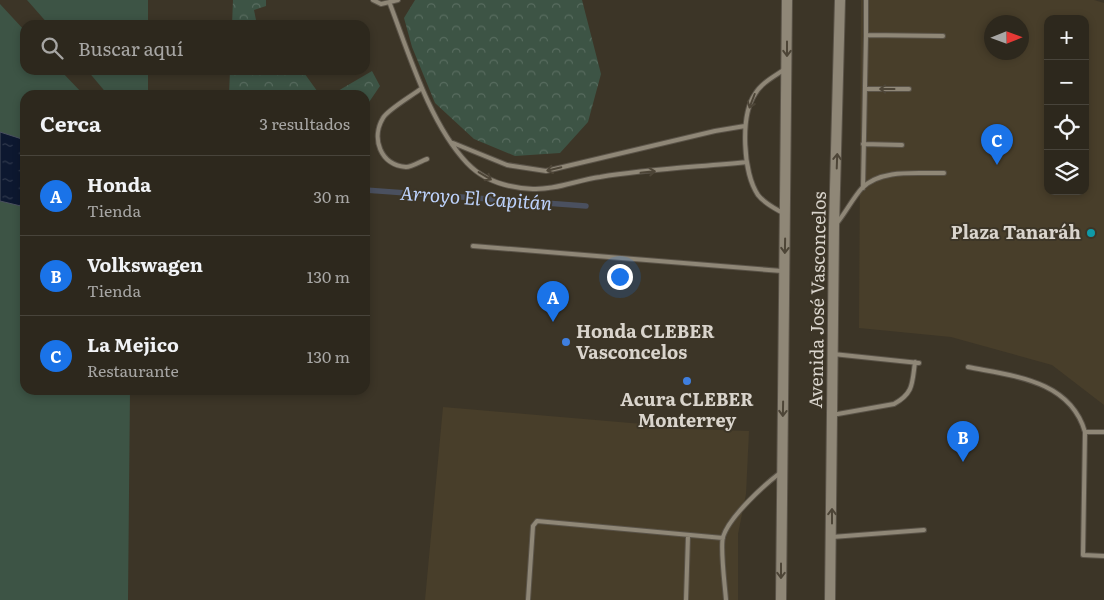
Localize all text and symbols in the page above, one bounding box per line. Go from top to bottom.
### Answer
north arrow [984,15,1029,60]
map controls [1044,15,1089,195]
button: + [1044,15,1089,60]
search box [20,20,370,75]
icon: search [38,34,66,62]
text: Buscar aquí [78,34,183,62]
one-way arrow [782,40,792,56]
button: − [1044,60,1089,105]
one-way arrow [879,84,895,94]
one-way arrow [747,93,756,108]
button: locate [1044,105,1089,150]
text: Cerca [40,107,101,138]
text: 3 resultados [259,111,350,135]
pin: C [981,124,1013,165]
button: layers [1044,150,1089,195]
one-way arrow [832,154,841,170]
one-way arrow [546,165,562,174]
one-way arrow [640,167,656,177]
text: Honda [87,170,151,198]
one-way arrow [477,172,491,182]
water label: Arroyo El Capitán [399,178,554,216]
text: A [50,184,62,208]
text: 30 m [313,184,350,208]
street label: Avenida José Vasconcelos [801,191,832,409]
text: Tienda [87,198,141,222]
place label: Plaza Tanaráh [951,218,1081,245]
marker: Plaza Tanaráh [1085,227,1097,239]
one-way arrow [780,238,789,254]
text: Volkswagen [87,250,203,278]
text: B [50,264,62,288]
text: 130 m [307,264,350,288]
your location [607,264,633,290]
text: Tienda [87,278,141,302]
pin: A [537,281,569,322]
place label: Honda CLEBER Vasconcelos [576,317,715,365]
text: La Mejico [87,330,179,358]
marker: Honda CLEBER Vasconcelos [560,336,572,348]
text: C [50,344,62,368]
text: 130 m [307,344,350,368]
text: Restaurante [87,358,179,382]
marker: Acura CLEBER Monterrey [681,375,693,387]
place label: Acura CLEBER Monterrey [620,385,754,433]
one-way arrow [778,400,788,416]
pin: B [947,421,979,462]
one-way arrow [827,509,837,525]
one-way arrow [777,563,786,579]

